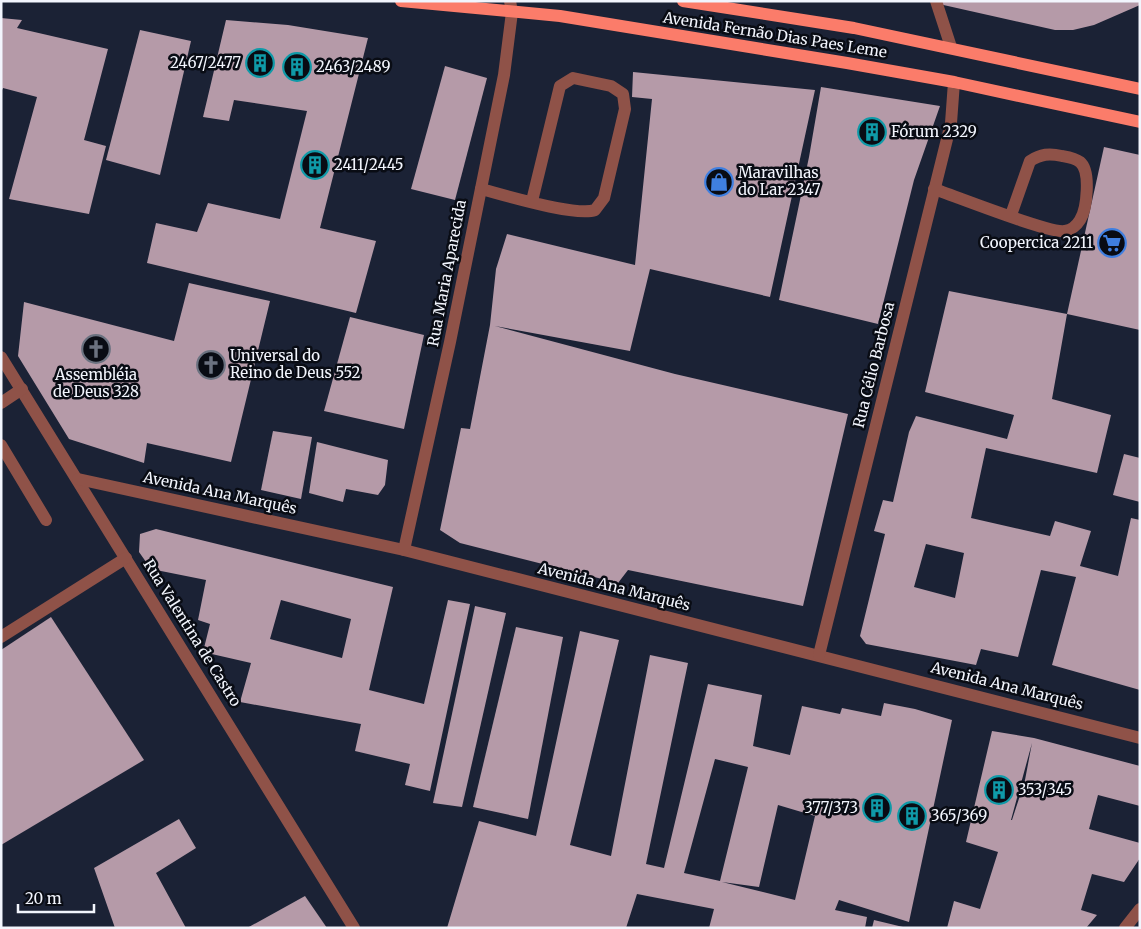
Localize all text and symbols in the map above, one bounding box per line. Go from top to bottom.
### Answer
street label: Avenida Fernão Dias Paes Leme [661,7,889,62]
building icon: 2467/2477 [245,48,275,78]
building icon: 2463/2489 [282,52,312,82]
place label: 2467/2477 [170,53,241,72]
place label: 2463/2489 [316,57,391,76]
building icon: Fórum 2329 [857,117,887,147]
place label: Fórum 2329 [891,122,977,141]
building icon: 2411/2445 [300,150,330,180]
place label: 2411/2445 [334,155,403,174]
place label: Maravilhas do Lar 2347 [738,163,821,199]
shop icon: Maravilhas do Lar 2347 [704,167,734,197]
street label: Rua Maria Aparecida [423,198,470,348]
supermarket icon: Coopercica 2211 [1097,228,1127,258]
place label: Coopercica 2211 [980,233,1093,252]
street label: Rua Célio Barbosa [849,300,898,430]
church icon: Assembléia de Deus 328 [81,334,111,364]
place label: Universal do Reino de Deus 552 [230,346,361,382]
church icon: Universal do Reino de Deus 552 [196,350,226,380]
place label: Assembléia de Deus 328 [53,365,139,401]
street label: Avenida Ana Marquês [141,467,298,518]
street label: Rua Valentina de Castro [139,556,246,710]
street label: Avenida Ana Marquês [535,558,692,615]
street label: Avenida Ana Marquês [928,657,1085,714]
building icon: 353/345 [984,775,1014,805]
place label: 353/345 [1018,780,1072,799]
building icon: 377/373 [862,793,892,823]
place label: 377/373 [804,798,858,817]
building icon: 365/369 [897,801,927,831]
place label: 365/369 [931,806,987,825]
scale bar [18,882,94,914]
text: 20 m [25,889,62,908]

